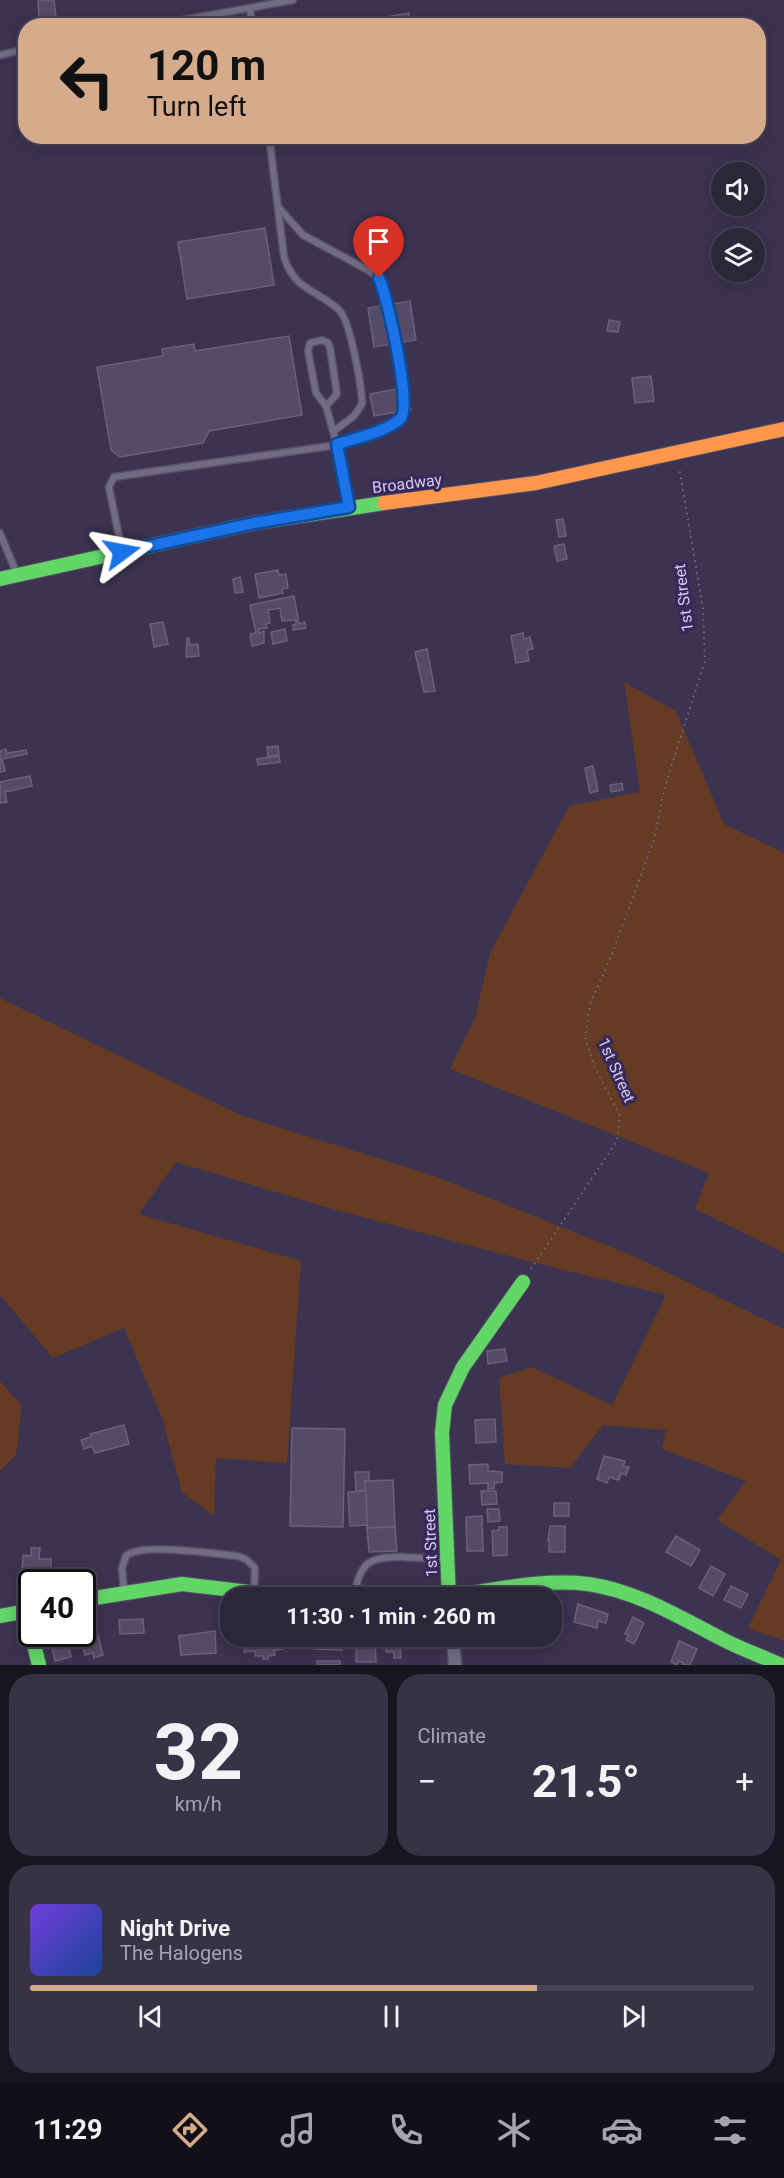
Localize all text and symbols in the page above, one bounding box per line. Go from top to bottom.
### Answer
text: 120 m [147,41,266,90]
icon: left [48,42,126,120]
text: Turn left [147,91,247,123]
map controls [711,162,765,282]
button: sound [711,162,765,216]
pin [353,216,404,278]
icon: arrive [362,225,395,258]
button: layers [711,228,765,282]
street label: Broadway [371,470,444,497]
position arrow [90,520,154,584]
street label: 1st Street [670,563,697,633]
street label: 1st Street [594,1035,639,1105]
street label: 1st Street [420,1508,441,1578]
speed limit sign: 40 [18,1569,96,1647]
text: 11:30 · 1 min · 260 m [286,1604,496,1629]
text: 32 [153,1707,243,1798]
text: Climate [418,1724,486,1748]
text: 21.5° [532,1755,640,1808]
text: − [418,1762,436,1801]
text: + [735,1762,754,1801]
text: km/h [175,1792,222,1816]
text: Night Drive [120,1916,230,1941]
text: The Halogens [120,1941,243,1965]
icon: previous [134,2000,167,2033]
icon: pause [375,2000,408,2033]
icon: next [617,2000,650,2033]
icon: directions [169,2109,211,2151]
icon: music [277,2109,319,2151]
icon: phone [385,2109,427,2151]
icon: climate [493,2109,535,2151]
icon: car [601,2109,643,2151]
icon: filters [709,2109,751,2151]
text: 11:29 [33,2114,103,2146]

